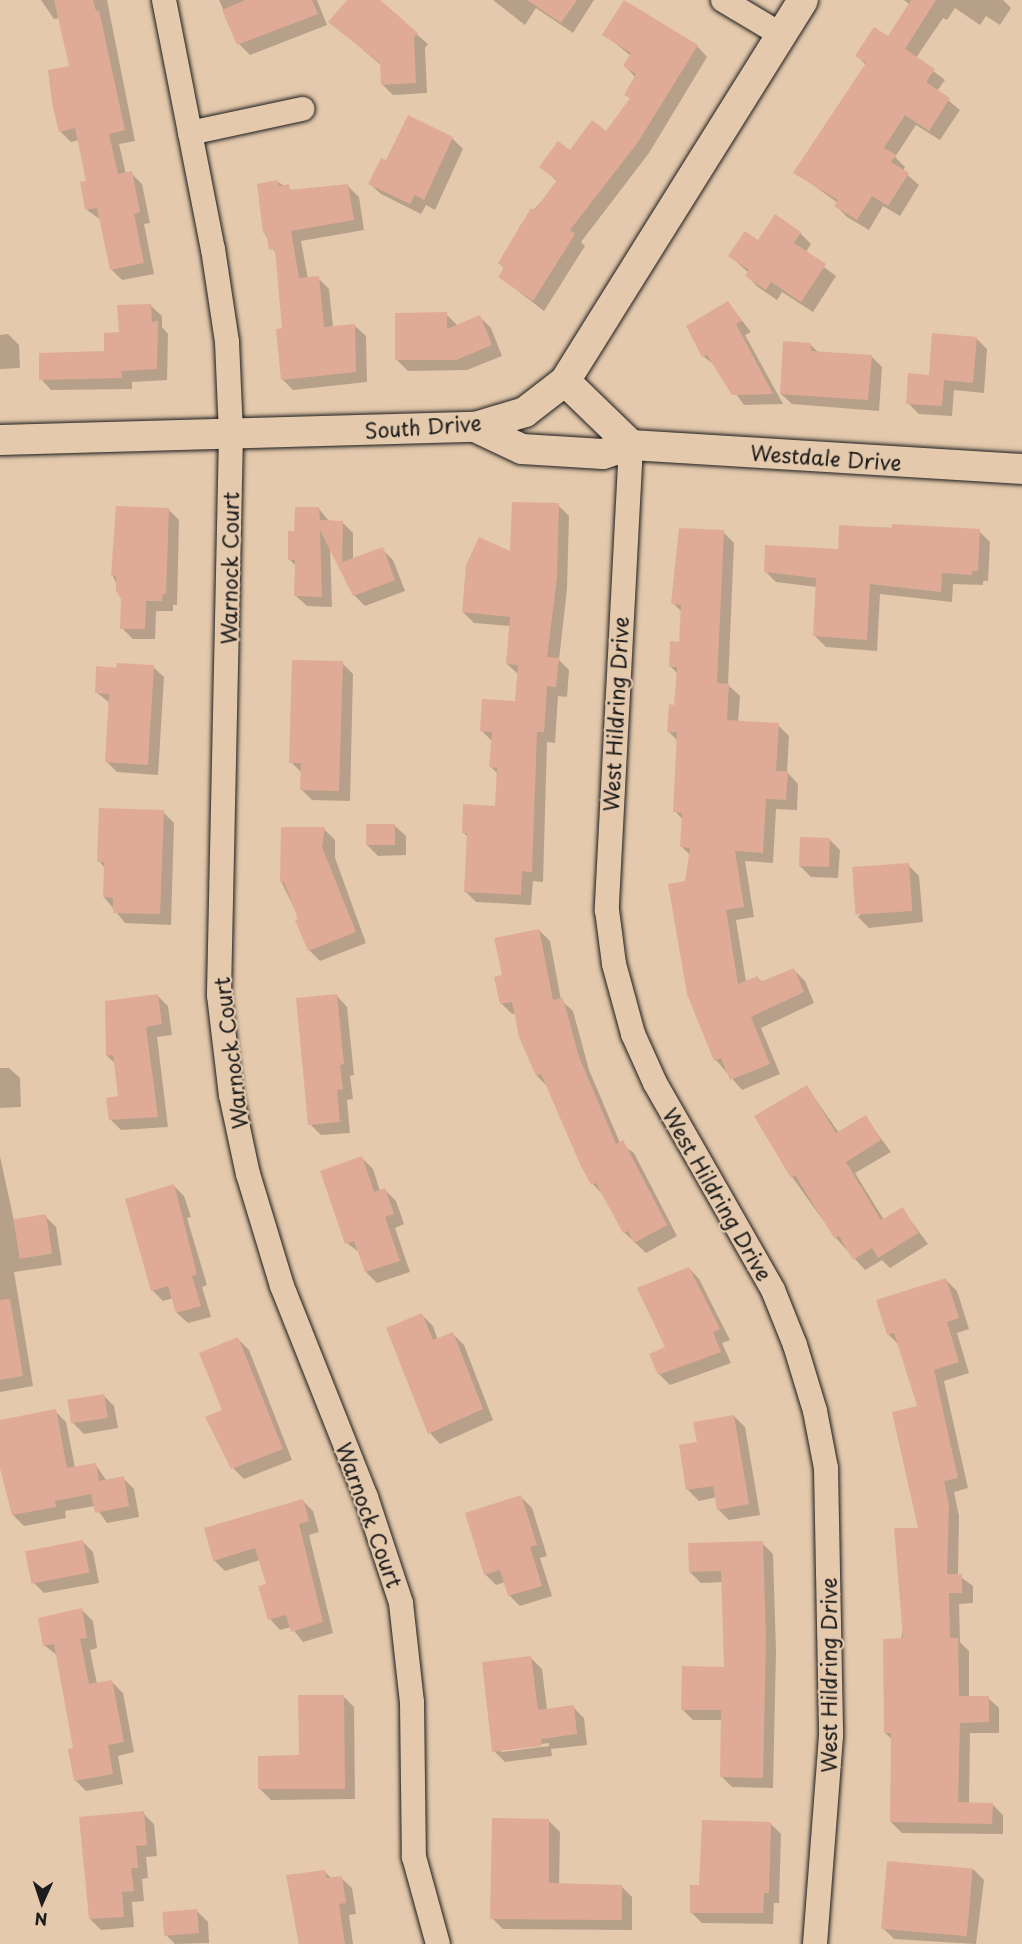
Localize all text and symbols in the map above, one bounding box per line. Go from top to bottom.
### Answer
street label: South Drive [363,409,483,443]
street label: Westdale Drive [749,439,903,475]
street label: Warnock Court [215,491,243,645]
street label: West Hildring Drive [597,615,633,813]
street label: Warnock Court [208,975,252,1131]
street label: West Hildring Drive [658,1103,778,1285]
street label: Warnock Court [332,1438,408,1592]
street label: West Hildring Drive [815,1577,841,1773]
north arrow [12,1872,72,1932]
text: N [34,1908,48,1932]

